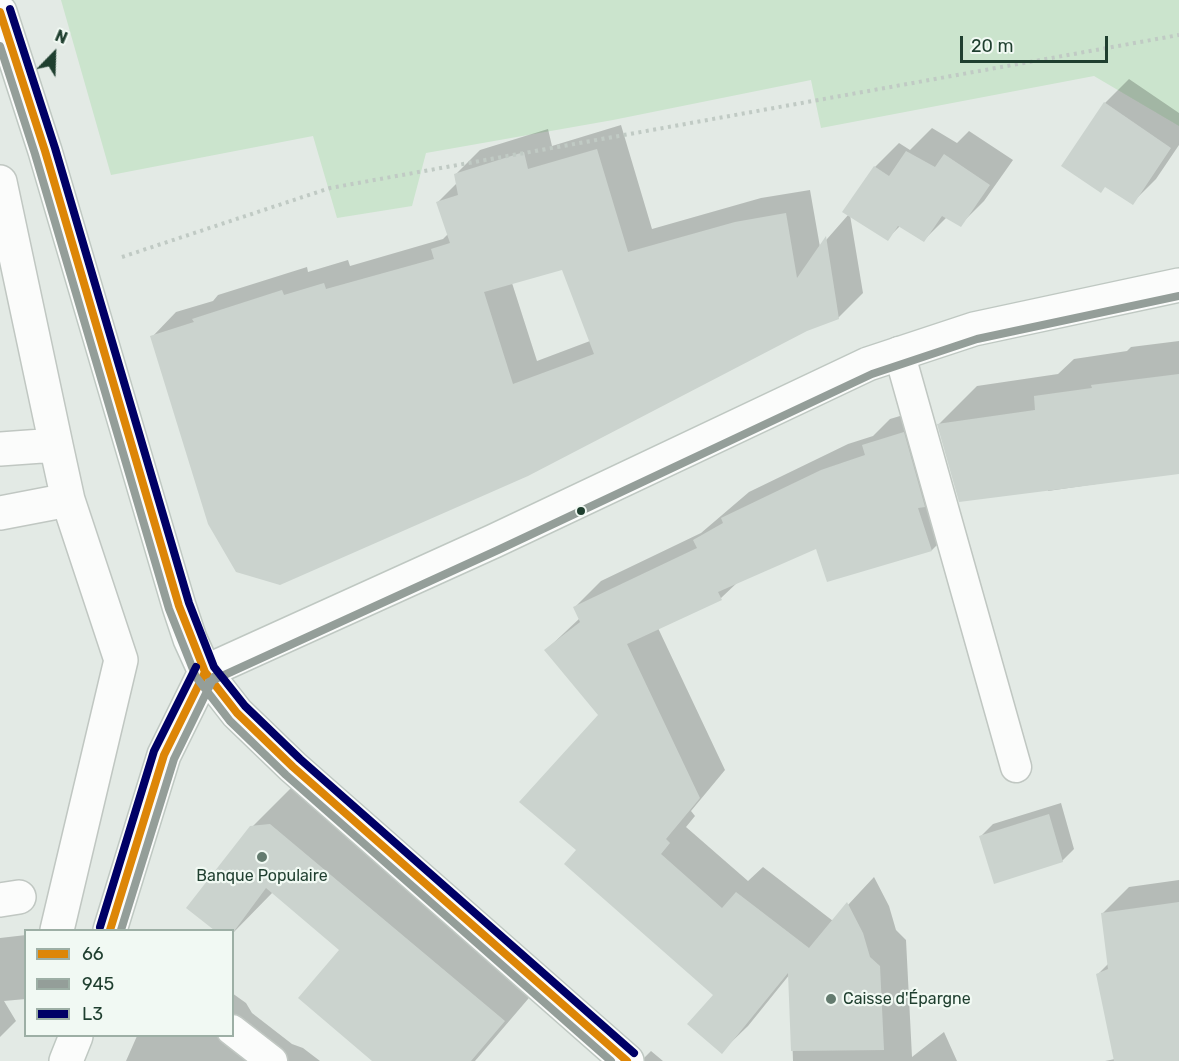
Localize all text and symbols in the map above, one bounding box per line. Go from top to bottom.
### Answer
north arrow [24,24,84,84]
scale bar [963,24,1112,62]
text: N [52,26,70,48]
text: 20 m [971,35,1013,57]
unlabelled marker [575,505,587,517]
marker: Banque Populaire [255,850,269,864]
place label: Banque Populaire [196,866,328,886]
legend [24,929,234,1037]
text: 66 [82,943,104,965]
text: 945 [82,973,114,995]
place label: Caisse d'Épargne [843,989,971,1009]
marker: Caisse d'Épargne [824,992,838,1006]
text: L3 [82,1003,103,1025]

